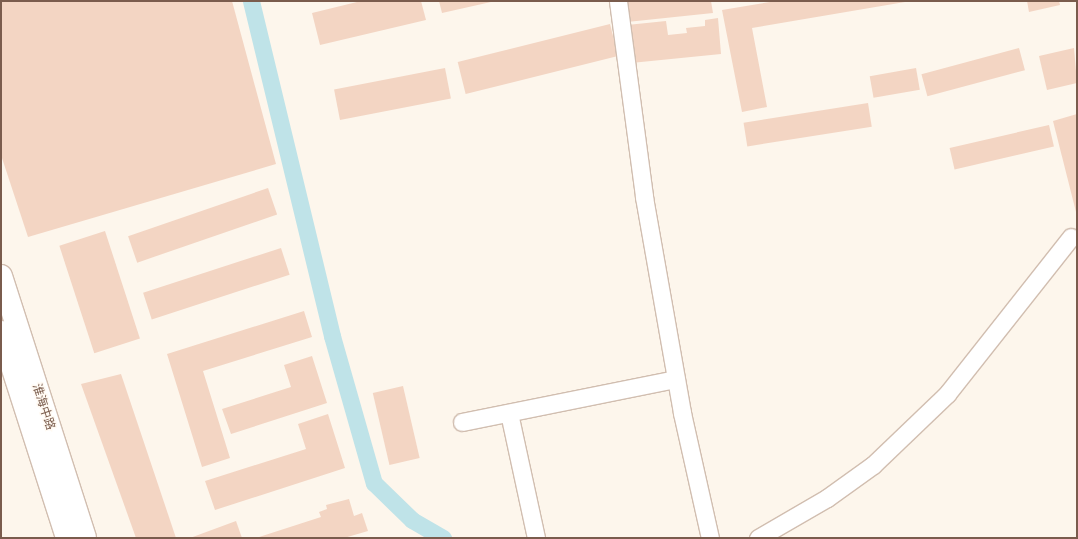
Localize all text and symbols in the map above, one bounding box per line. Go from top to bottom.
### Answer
street label: 淮海中路 [29,382,57,432]

